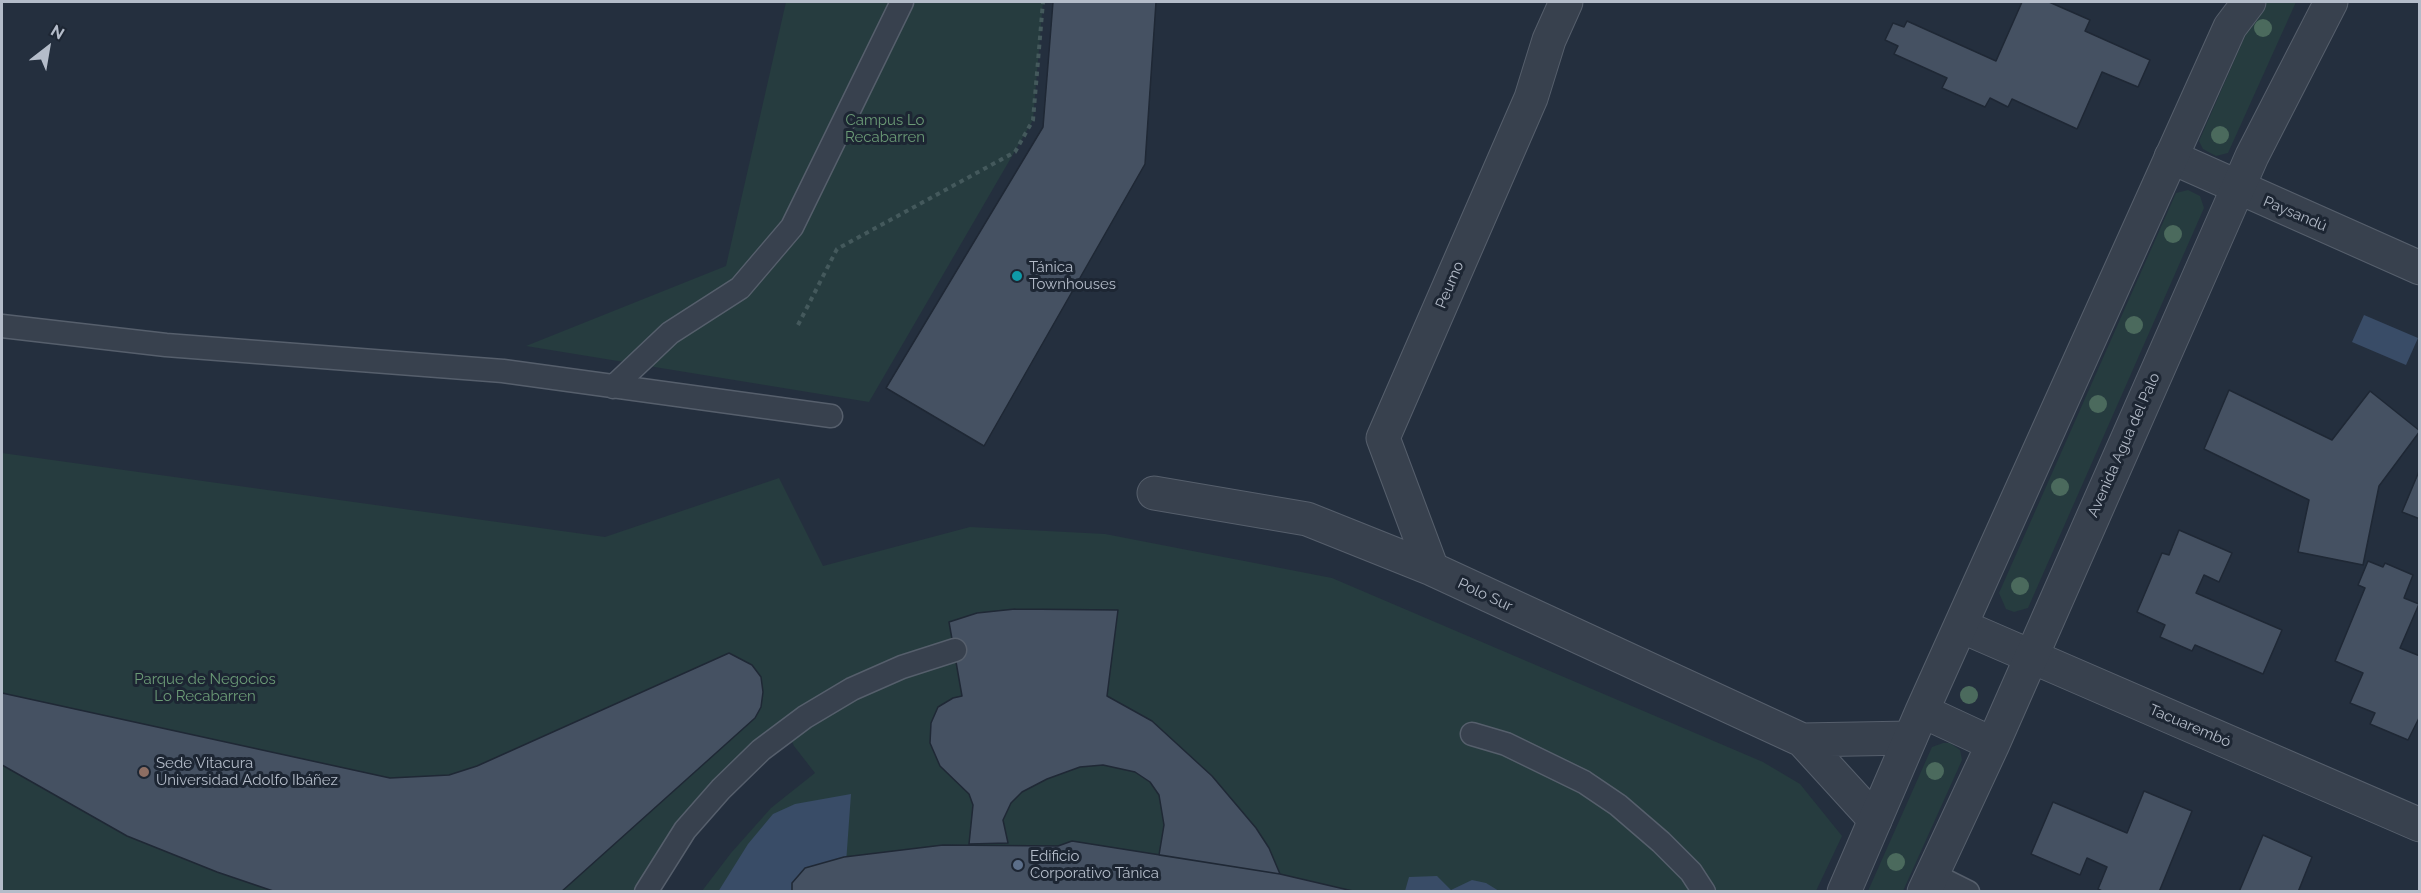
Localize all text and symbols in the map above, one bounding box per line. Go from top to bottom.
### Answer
north arrow [18,18,78,78]
text: N [47,21,68,43]
park label: Campus Lo Recabarren [845,111,925,146]
street label: Paysandú [2260,193,2330,235]
place label: Tánica Townhouses [1029,258,1116,293]
street label: Peumo [1432,259,1468,311]
marker: Tánica Townhouses [1010,269,1024,283]
street label: Avenida Agua del Palo [2084,370,2164,520]
street label: Polo Sur [1455,575,1515,615]
park label: Parque de Negocios Lo Recabarren [134,670,276,705]
street label: Tacuarembó [2147,701,2233,751]
place label: Sede Vitacura Universidad Adolfo Ibáñez [156,754,338,789]
marker: Sede Vitacura Universidad Adolfo Ibáñez [137,765,151,779]
place label: Edificio Corporativo Tánica [1030,847,1159,882]
marker: Edificio Corporativo Tánica [1011,858,1025,872]

